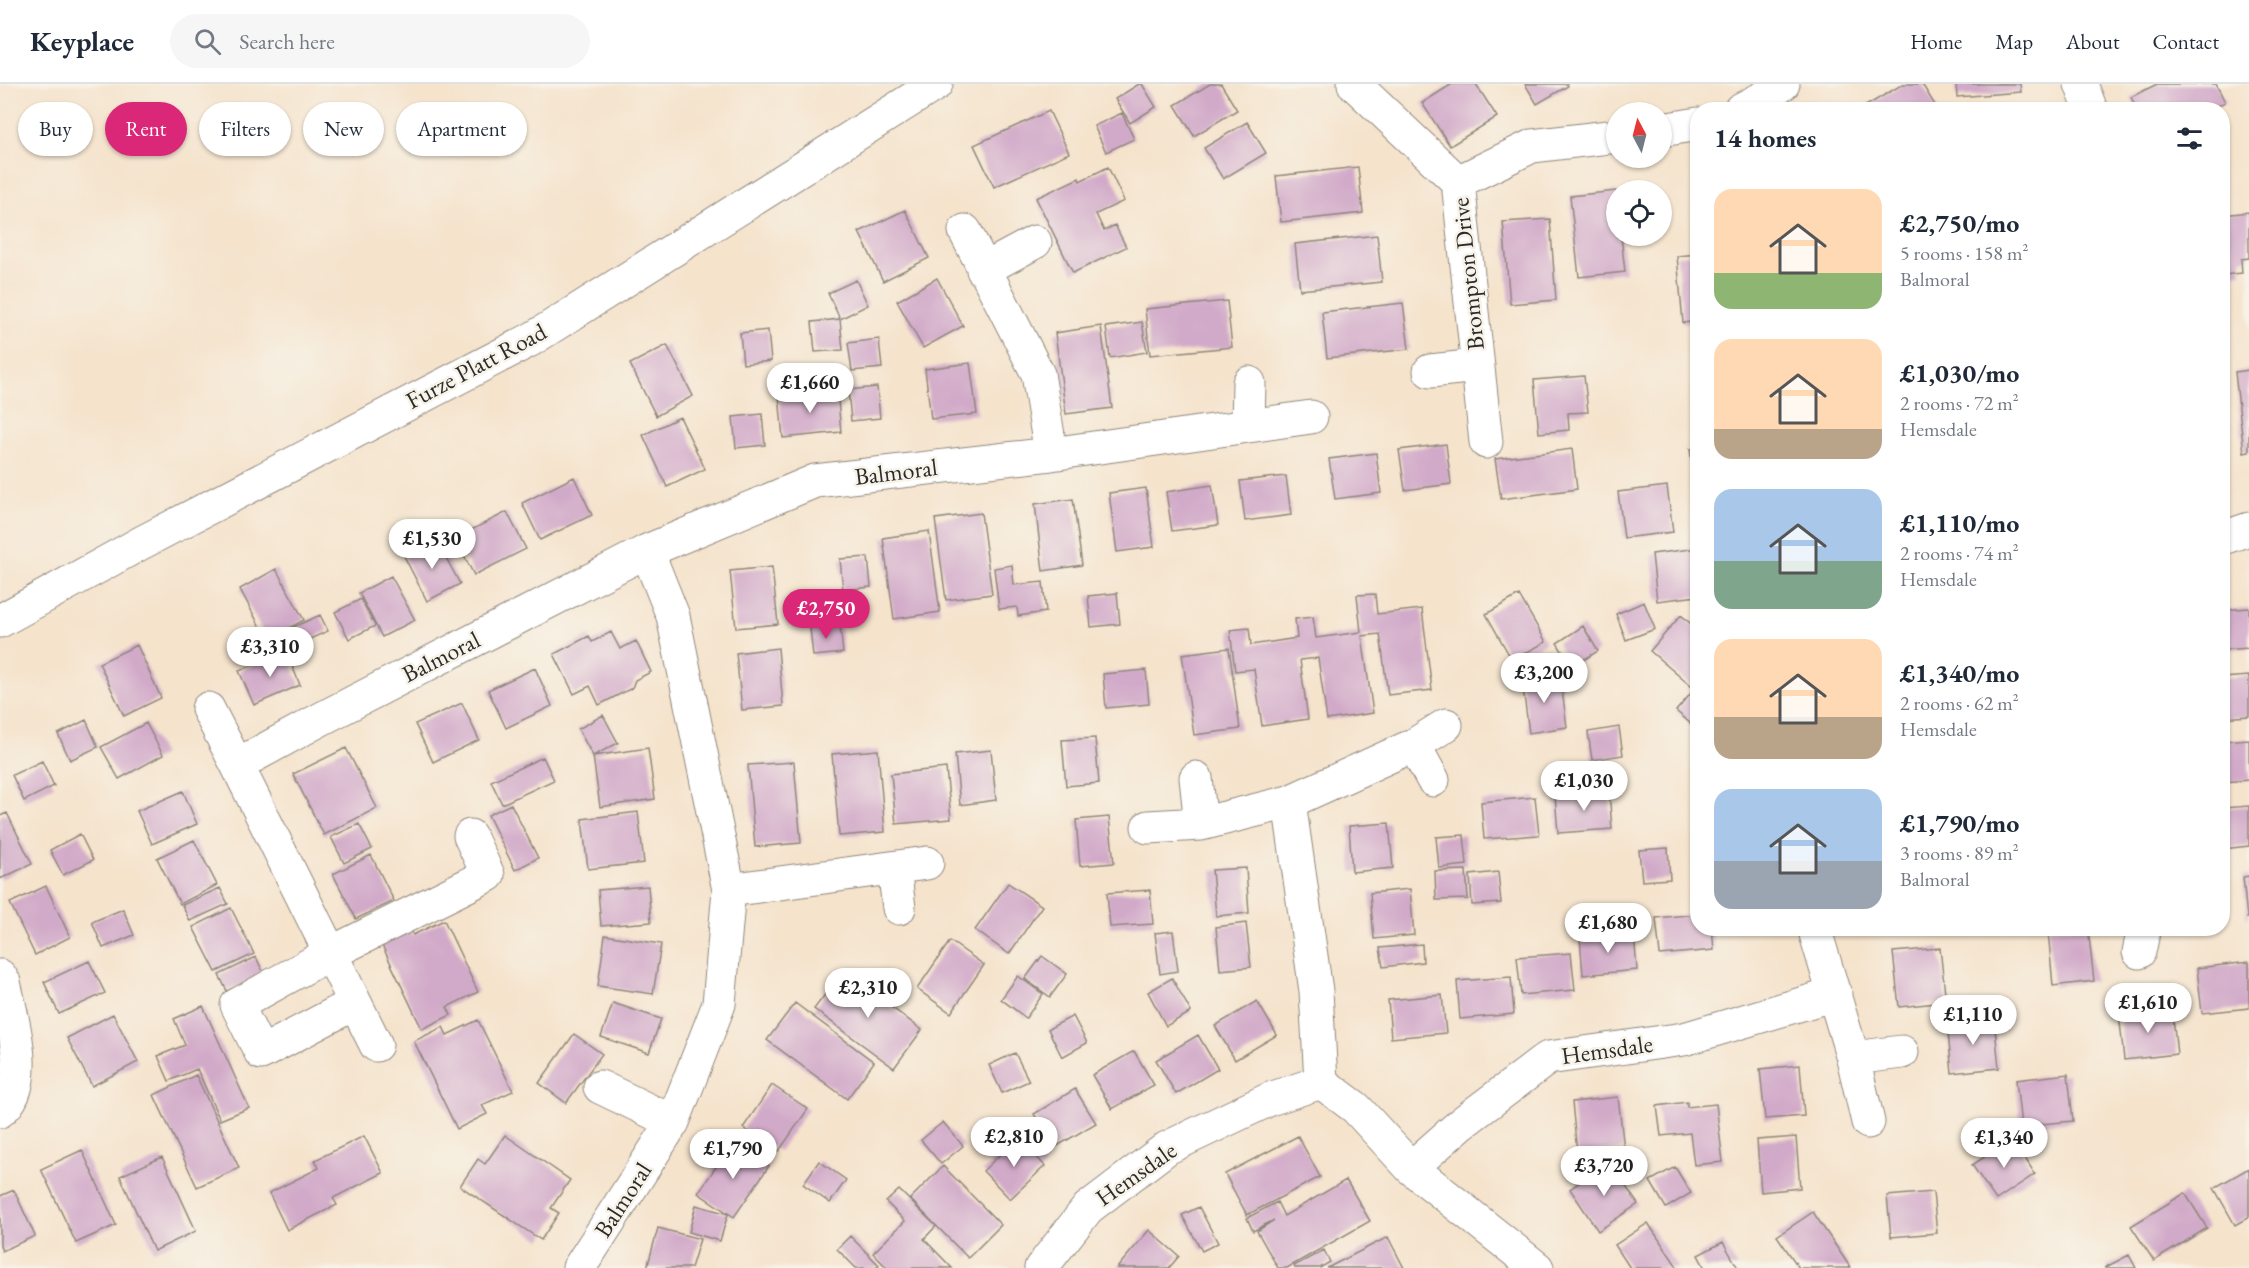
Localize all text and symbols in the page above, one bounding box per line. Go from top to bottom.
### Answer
search box [170,14,590,68]
text: Keyplace [30,23,134,59]
icon: search [191,25,224,58]
text: Search here [239,27,335,56]
text: Home [1910,28,1962,55]
text: Map [1995,28,2033,55]
text: About [2066,28,2119,55]
text: Contact [2152,28,2219,55]
chip: Buy [18,102,93,156]
chip: Rent [105,102,187,156]
chip: Filters [199,102,291,156]
chip: New [303,102,384,156]
chip: Apartment [396,102,527,156]
north arrow [1606,102,1672,168]
map controls [1606,102,1672,246]
text: 14 homes [1714,121,1816,155]
icon: filters [2173,122,2206,155]
button: locate [1606,180,1672,246]
street label: Brompton Drive [1444,196,1491,352]
text: £2,750/mo [1900,206,2019,240]
icon: home [1762,213,1834,285]
text: 5 rooms · 158 m² [1900,240,2028,266]
text: Balmoral [1900,266,1969,292]
street label: Furze Platt Road [400,315,552,416]
text: £1,030/mo [1900,356,2019,390]
pin: £1,660 [761,363,859,414]
icon: home [1762,363,1834,435]
text: £1,660 [781,369,839,395]
text: 2 rooms · 72 m² [1900,390,2019,416]
text: Hemsdale [1900,416,1977,442]
street label: Balmoral [853,451,939,492]
text: £1,110/mo [1900,506,2019,540]
icon: home [1762,513,1834,585]
pin: £1,530 [383,519,481,570]
text: £1,530 [403,525,461,551]
text: 2 rooms · 74 m² [1900,540,2019,566]
text: Hemsdale [1900,566,1977,592]
pin: £2,750 [777,589,875,640]
text: £2,750 [797,595,855,621]
street label: Balmoral [397,624,485,689]
pin: £3,310 [221,627,319,678]
text: £3,310 [241,633,299,659]
pin: £3,200 [1495,653,1593,704]
text: £1,340/mo [1900,656,2019,690]
text: £3,200 [1515,659,1573,685]
icon: home [1762,663,1834,735]
text: 2 rooms · 62 m² [1900,690,2019,716]
text: Hemsdale [1900,716,1977,742]
pin: £1,030 [1535,761,1633,812]
text: £1,030 [1555,767,1613,793]
text: £1,790/mo [1900,806,2019,840]
icon: home [1762,813,1834,885]
text: 3 rooms · 89 m² [1900,840,2019,866]
text: Balmoral [1900,866,1969,892]
pin: £1,680 [1559,903,1657,954]
text: £1,680 [1579,909,1637,935]
pin: £2,310 [819,968,917,1019]
text: £2,310 [839,974,897,1000]
pin: £1,610 [2099,983,2197,1034]
text: £1,610 [2119,989,2177,1015]
pin: £1,110 [1924,995,2022,1046]
text: £1,110 [1944,1001,2002,1027]
street label: Hemsdale [1559,1028,1655,1071]
pin: £2,810 [965,1117,1063,1168]
pin: £1,340 [1955,1118,2053,1169]
text: £2,810 [985,1123,1043,1149]
text: £1,340 [1975,1124,2033,1150]
pin: £1,790 [684,1129,782,1180]
street label: Hemsdale [1089,1134,1182,1213]
text: £1,790 [704,1135,762,1161]
pin: £3,720 [1555,1146,1653,1197]
text: £3,720 [1575,1152,1633,1178]
street label: Balmoral [587,1156,658,1243]

